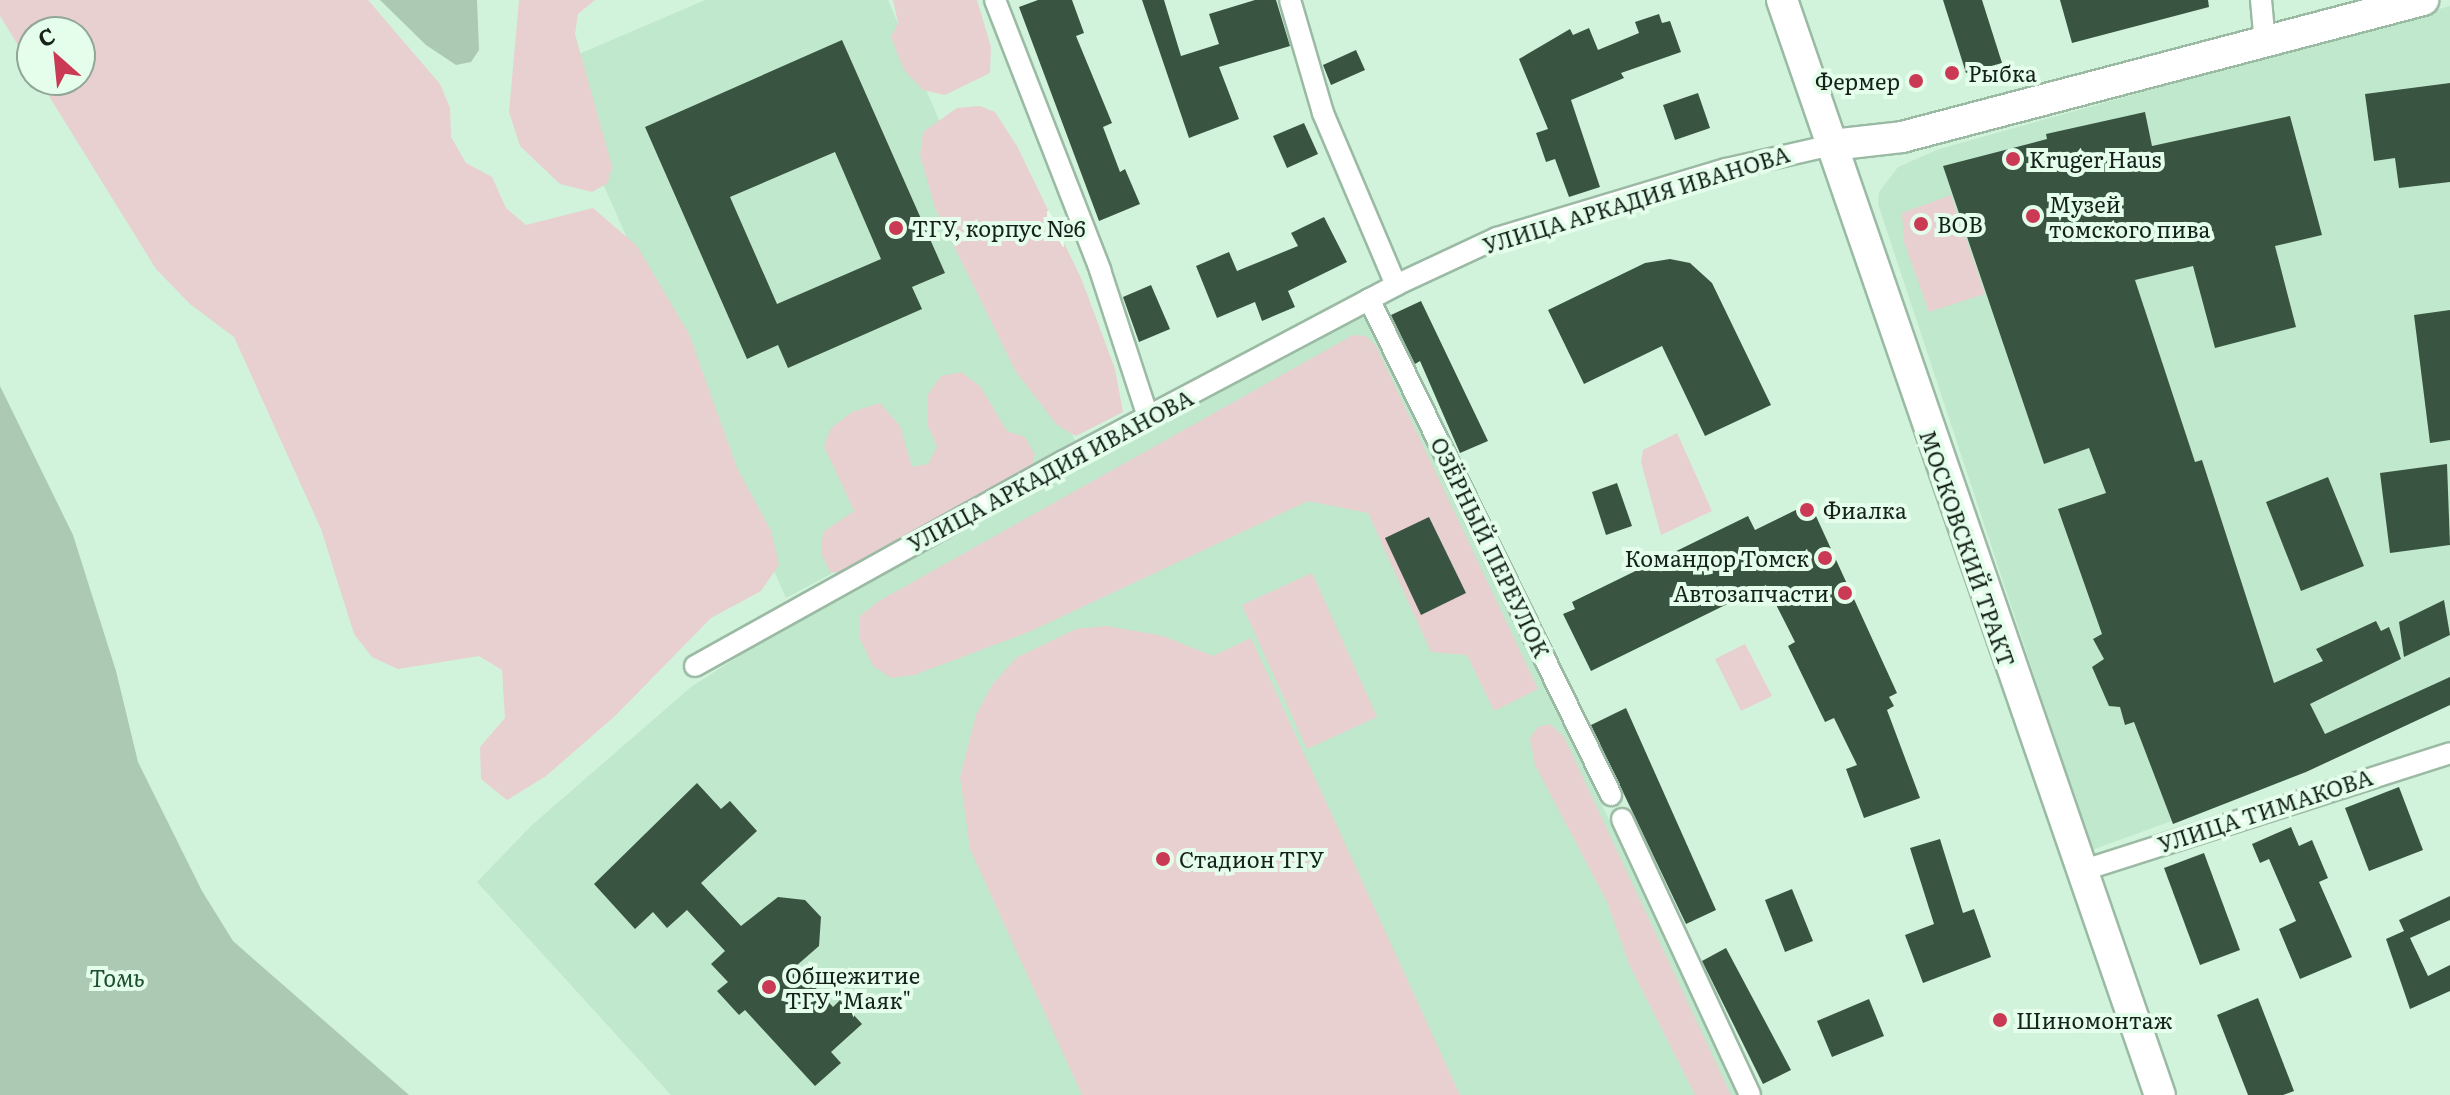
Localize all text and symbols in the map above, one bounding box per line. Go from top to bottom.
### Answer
north arrow [16,16,96,96]
text: С [31,18,60,54]
place label: Рыбка [1968,60,2037,86]
marker: Рыбка [1943,64,1961,82]
place label: Фермер [1815,68,1900,94]
marker: Фермер [1907,72,1925,90]
street label: УЛИЦА АРКАДИЯ ИВАНОВА [1480,140,1792,258]
place label: Kruger Haus [2029,146,2161,172]
marker: Kruger Haus [2004,150,2022,168]
place label: Музей томского пива [2049,190,2210,242]
marker: Музей томского пива [2024,207,2042,225]
place label: ВОВ [1937,211,1983,237]
place label: ТГУ, корпус №6 [912,215,1086,241]
marker: ВОВ [1912,215,1930,233]
marker: ТГУ, корпус №6 [887,219,905,237]
street label: УЛИЦА АРКАДИЯ ИВАНОВА [903,383,1197,557]
street label: МОСКОВСКИЙ ТРАКТ [1915,426,2021,670]
street label: ОЗЁРНЫЙ ПЕРЕУЛОК [1426,432,1556,662]
place label: Фиалка [1823,497,1907,523]
marker: Фиалка [1798,501,1816,519]
place label: Командор Томск [1625,545,1809,571]
marker: Командор Томск [1816,549,1834,567]
place label: Автозапчасти [1673,580,1829,606]
marker: Автозапчасти [1836,584,1854,602]
street label: УЛИЦА ТИМАКОВА [2154,763,2376,857]
place label: Стадион ТГУ [1179,846,1324,872]
marker: Стадион ТГУ [1154,850,1172,868]
place label: Общежитие ТГУ "Маяк" [785,961,920,1012]
water label: Томь [89,963,145,991]
marker: Общежитие ТГУ "Маяк" [760,978,778,996]
place label: Шиномонтаж [2016,1007,2172,1033]
marker: Шиномонтаж [1991,1011,2009,1029]

